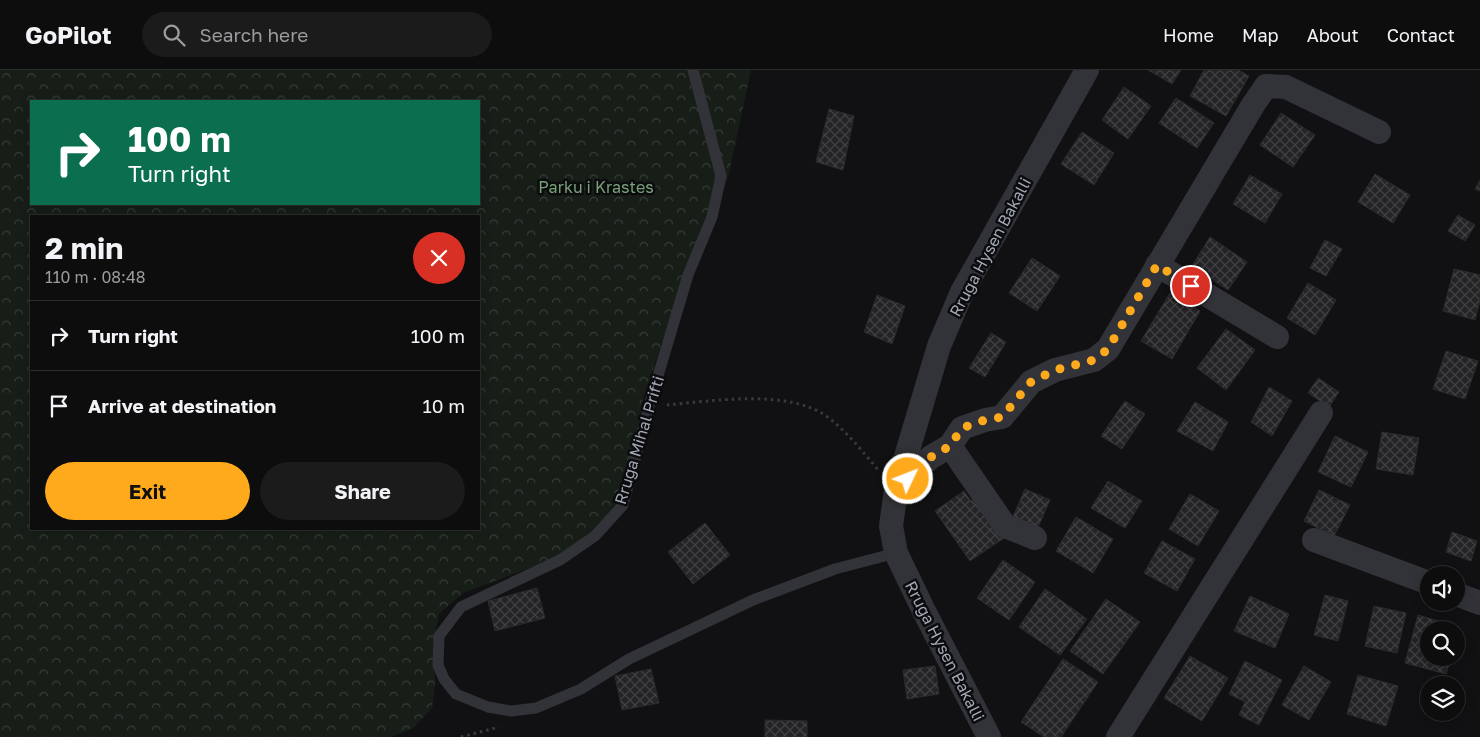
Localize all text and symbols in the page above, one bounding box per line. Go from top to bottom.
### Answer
search box [142,12,492,57]
text: GoPilot [25,20,112,49]
icon: search [160,21,188,49]
text: Search here [200,23,308,46]
text: Home [1163,24,1214,46]
text: Map [1242,24,1279,46]
text: About [1307,24,1359,46]
text: Contact [1387,24,1455,46]
text: 100 m [128,118,231,160]
icon: right [45,120,110,185]
text: Turn right [128,160,231,187]
street label: Rruga Hysen Bakalli [945,174,1035,320]
park label: Parku i Krastes [538,177,654,197]
text: 2 min [45,230,123,266]
button: close [413,232,465,284]
pin [1170,265,1212,307]
text: 110 m · 08:48 [45,267,145,287]
icon: arrive [1177,272,1205,300]
icon: right [45,322,73,350]
text: Turn right [88,324,178,347]
text: 100 m [411,324,465,347]
street label: Rruga Mihal Prifti [610,373,668,507]
icon: arrive [45,392,73,420]
text: Arrive at destination [88,394,276,417]
text: 10 m [422,394,465,417]
position arrow [881,452,933,504]
button: Exit [45,462,250,520]
button: Share [260,462,465,520]
map controls [1420,566,1465,721]
button: sound [1420,566,1465,611]
street label: Rruga Hysen Bakalli [901,578,989,724]
button: search [1420,621,1465,666]
button: layers [1420,676,1465,721]

